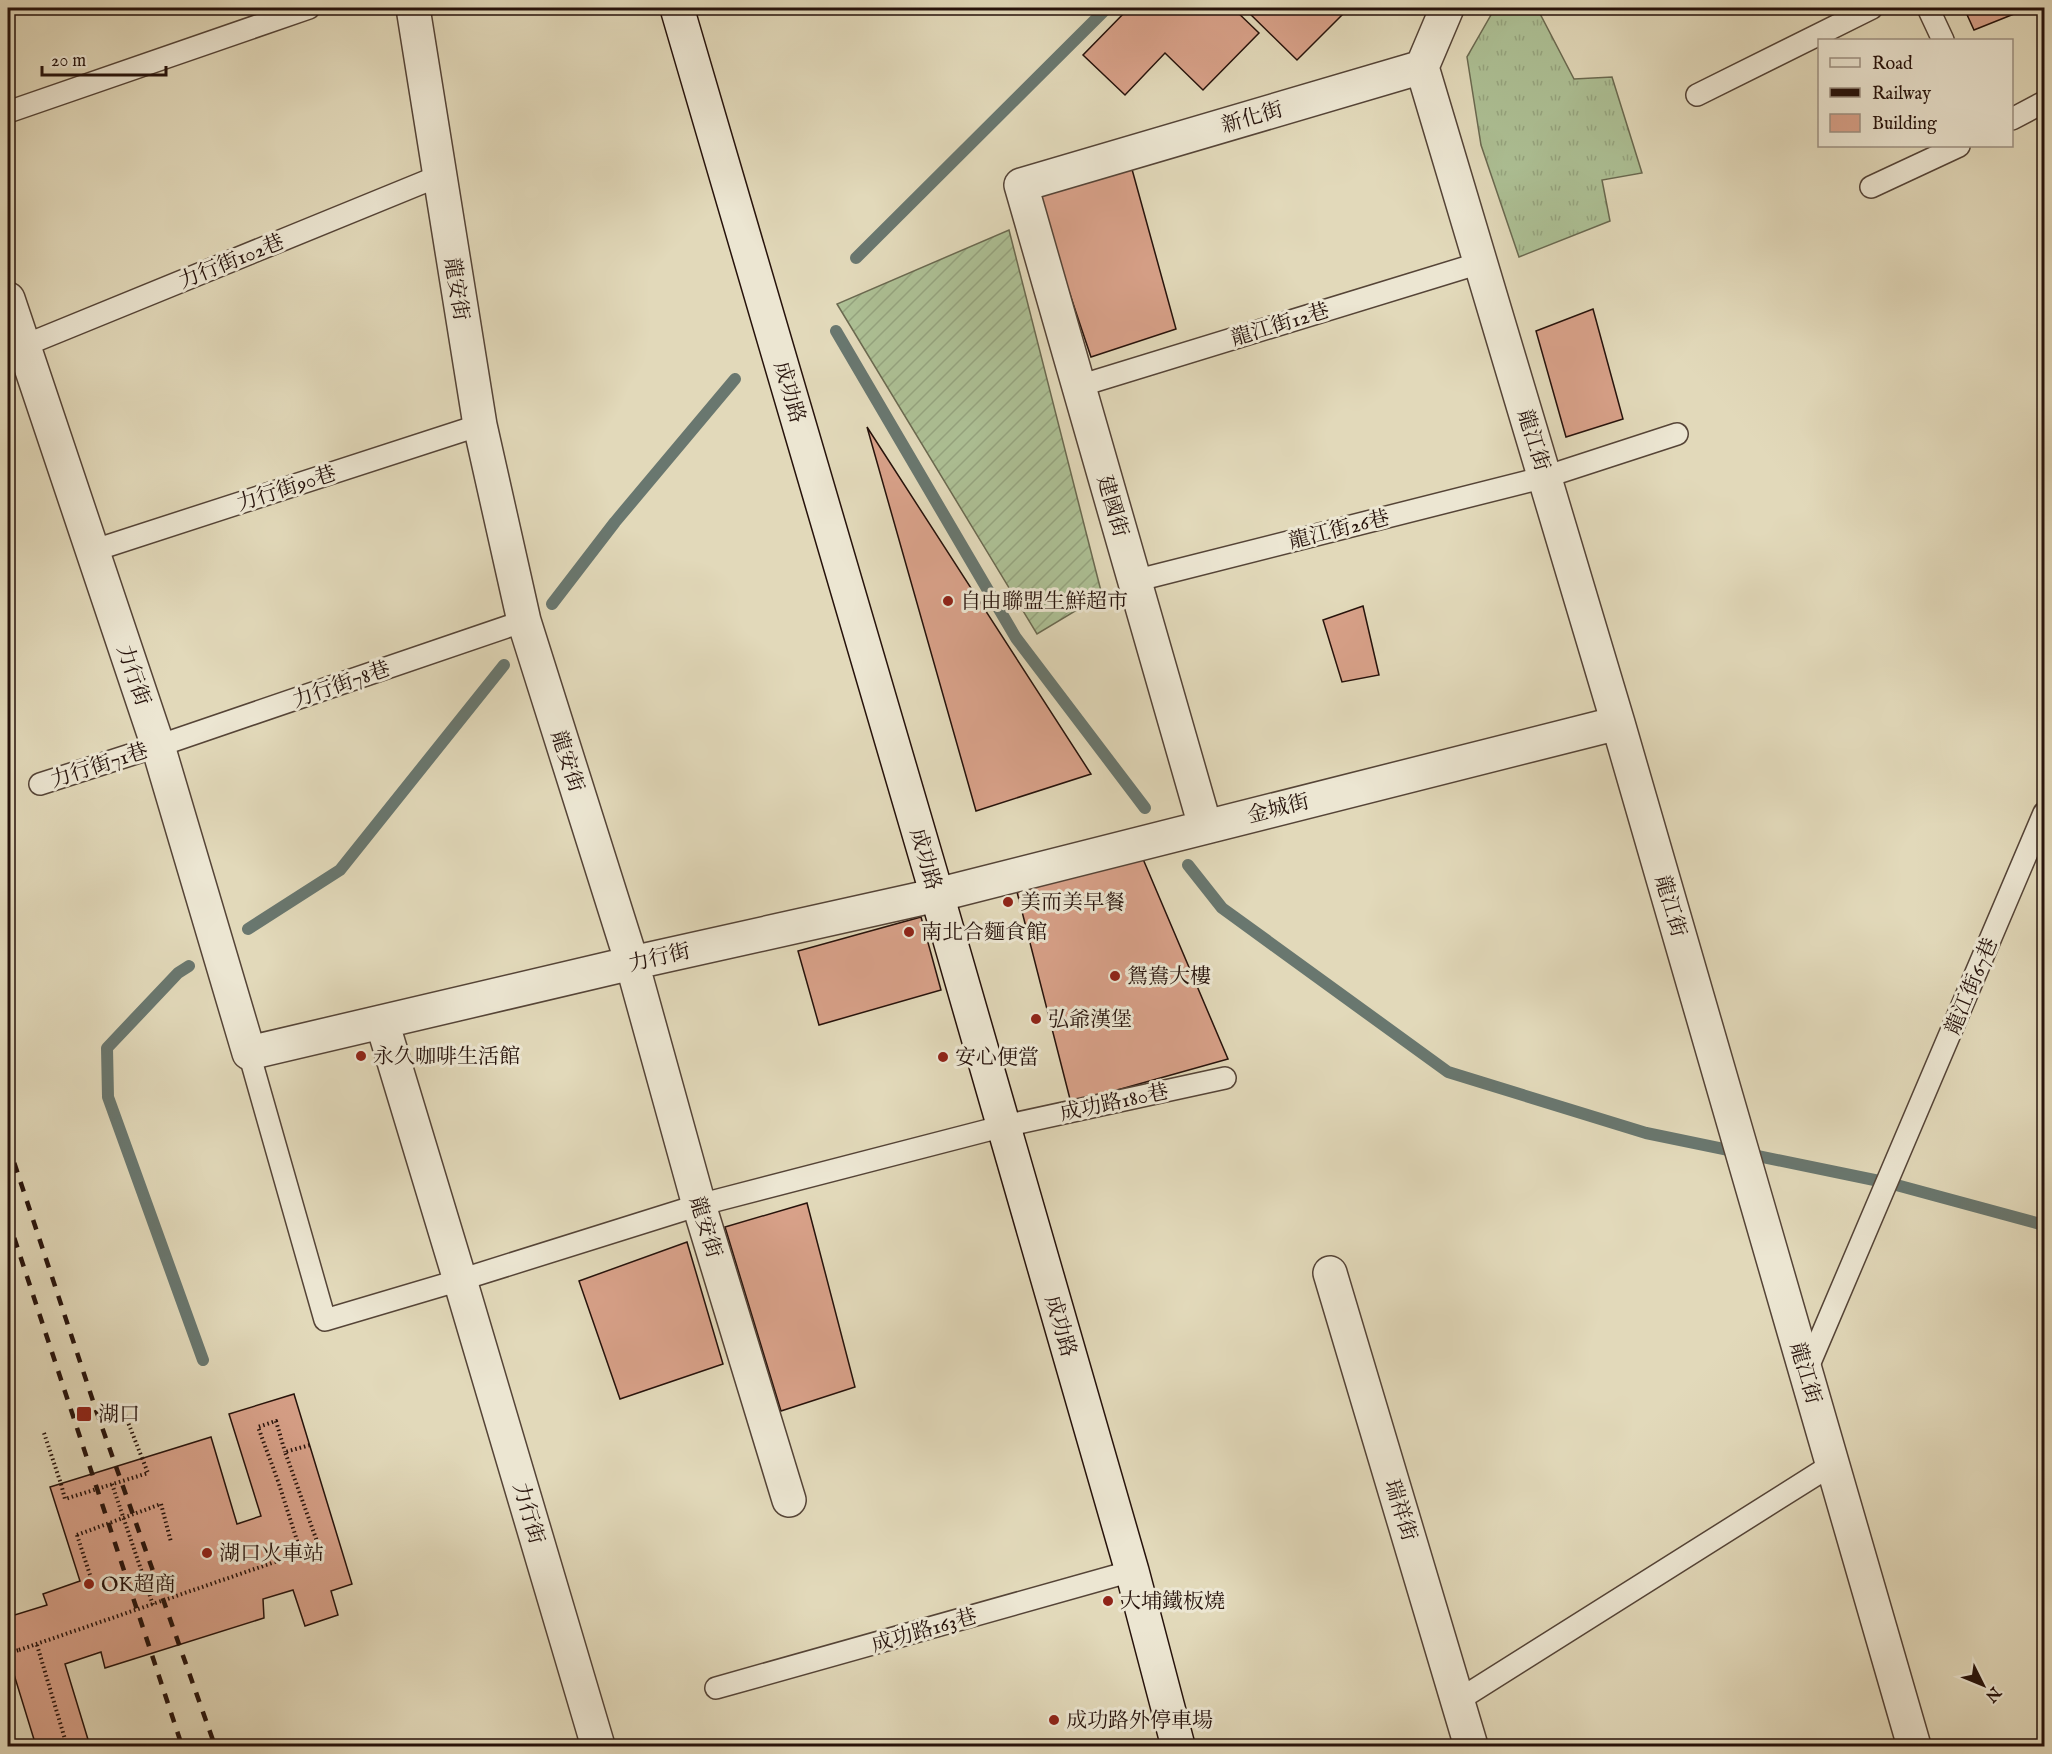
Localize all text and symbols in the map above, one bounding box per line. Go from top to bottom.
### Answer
scale bar [42,39,166,77]
legend [1818,39,2013,147]
text: 20 m [51,50,86,73]
text: Road [1872,53,1913,76]
text: Railway [1872,83,1931,106]
street label: 新化街 [1218,97,1286,140]
text: Building [1872,113,1937,136]
street label: 力行街102巷 [175,229,288,296]
street label: 龍安街 [437,256,474,322]
street label: 龍江街12巷 [1228,298,1333,353]
street label: 成功路 [767,358,810,426]
street label: 龍江街 [1510,406,1555,475]
street label: 力行街90巷 [233,461,340,518]
street label: 建國街 [1090,472,1133,540]
street label: 龍江街26巷 [1286,505,1392,556]
place label: 自由聯盟生鮮超市 [960,589,1128,616]
marker: 自由聯盟生鮮超市 [941,594,955,608]
street label: 力行街 [110,641,156,710]
street label: 力行街78巷 [289,656,394,715]
street label: 龍安街 [544,727,589,796]
street label: 力行街71巷 [47,738,152,795]
street label: 金城街 [1245,789,1312,830]
street label: 成功路 [903,825,946,893]
street label: 龍江街 [1648,872,1691,940]
place label: 美而美早餐 [1020,890,1125,917]
marker: 美而美早餐 [1001,895,1015,909]
place label: 南北合麵食館 [921,920,1047,947]
marker: 南北合麵食館 [902,925,916,939]
street label: 龍江街67巷 [1940,934,2005,1039]
street label: 力行街 [626,938,693,979]
place label: 鴛鴦大樓 [1127,964,1211,991]
marker: 鴛鴦大樓 [1108,969,1122,983]
place label: 弘爺漢堡 [1048,1007,1132,1034]
marker: 弘爺漢堡 [1029,1012,1043,1026]
place label: 永久咖啡生活館 [373,1044,520,1071]
place label: 安心便當 [955,1045,1039,1072]
marker: 永久咖啡生活館 [354,1049,368,1063]
marker: 安心便當 [936,1050,950,1064]
street label: 成功路180巷 [1058,1079,1171,1128]
street label: 龍安街 [682,1193,727,1262]
street label: 成功路 [1038,1292,1081,1360]
street label: 龍江街 [1783,1339,1826,1407]
place label: 湖口 [98,1402,140,1429]
marker: 湖口 [75,1405,93,1423]
street label: 瑞祥街 [1377,1476,1422,1545]
street label: 力行街 [506,1479,549,1547]
place label: 湖口火車站 [219,1541,324,1568]
marker: 湖口火車站 [200,1546,214,1560]
place label: OK超商 [101,1572,175,1599]
marker: OK超商 [82,1577,96,1591]
place label: 大埔鐵板燒 [1120,1589,1225,1616]
marker: 大埔鐵板燒 [1101,1594,1115,1608]
street label: 成功路163巷 [869,1604,980,1659]
north arrow [1953,1655,2013,1715]
text: N [1980,1681,2005,1706]
place label: 成功路外停車場 [1066,1708,1213,1735]
marker: 成功路外停車場 [1047,1713,1061,1727]

